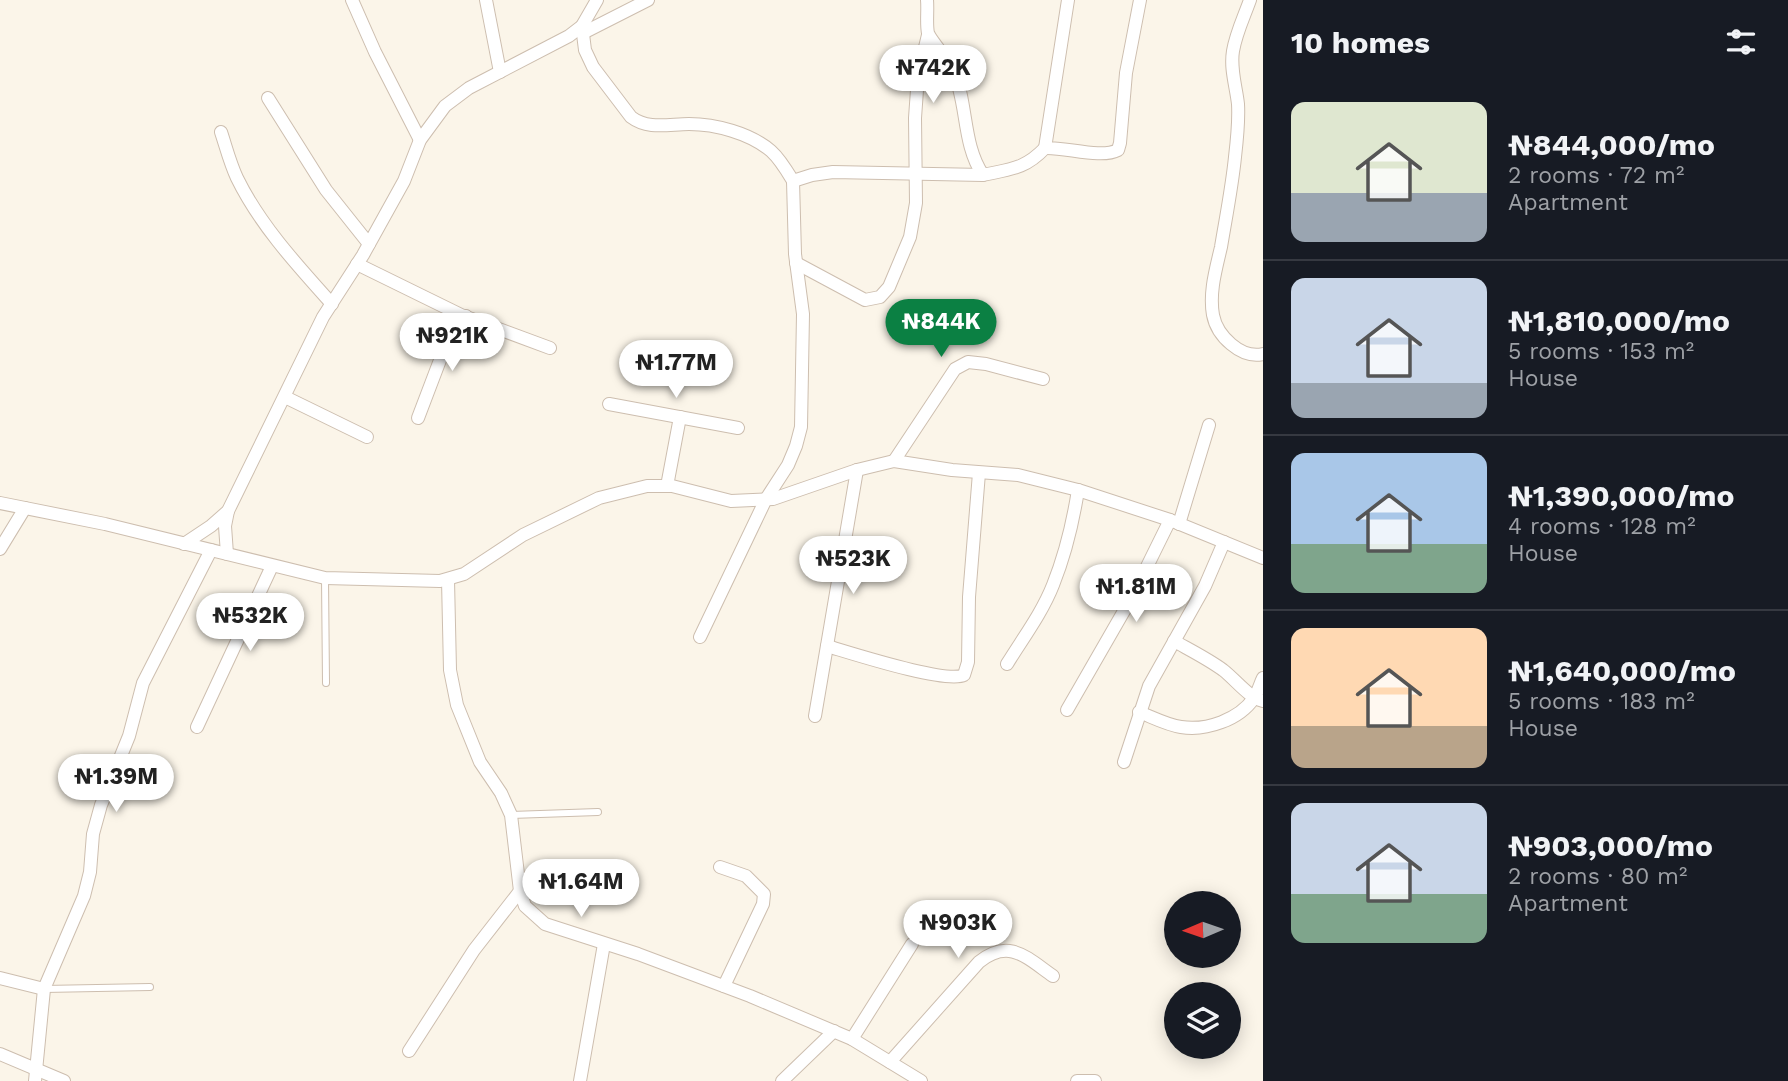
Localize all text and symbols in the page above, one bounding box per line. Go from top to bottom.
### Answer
icon: filters [1722,23,1760,61]
text: 10 homes [1291,25,1430,60]
pin: ₦742K [884,46,982,105]
text: ₦742K [895,54,971,81]
text: ₦844,000/mo [1508,127,1715,162]
icon: home [1347,130,1431,214]
text: 2 rooms · 72 m² [1508,162,1684,189]
text: Apartment [1508,189,1628,216]
pin: ₦844K [892,300,990,359]
text: ₦1,810,000/mo [1508,303,1730,338]
icon: home [1347,306,1431,390]
text: ₦844K [901,308,981,335]
pin: ₦921K [403,314,501,373]
text: ₦921K [416,322,488,349]
text: 5 rooms · 153 m² [1508,338,1694,365]
pin: ₦1.77M [619,340,733,400]
text: ₦1.77M [635,349,717,376]
text: House [1508,365,1578,392]
text: ₦1,390,000/mo [1508,478,1735,513]
icon: home [1347,481,1431,565]
text: 4 rooms · 128 m² [1508,513,1696,540]
pin: ₦523K [804,536,902,596]
text: House [1508,540,1578,567]
text: ₦523K [815,545,891,572]
pin: ₦1.81M [1079,564,1193,624]
text: ₦1.81M [1096,573,1176,600]
pin: ₦532K [201,594,299,653]
text: ₦532K [212,602,288,629]
text: ₦1,640,000/mo [1508,653,1736,688]
icon: home [1347,656,1431,740]
text: 5 rooms · 183 m² [1508,688,1695,715]
text: House [1508,715,1578,742]
pin: ₦1.39M [59,754,173,814]
text: ₦1.39M [74,763,158,790]
text: ₦903,000/mo [1508,828,1713,863]
icon: home [1347,831,1431,915]
pin: ₦1.64M [524,860,638,919]
text: 2 rooms · 80 m² [1508,863,1687,890]
text: ₦1.64M [538,868,624,895]
text: Apartment [1508,890,1628,917]
north arrow [1164,891,1241,968]
map controls [1164,891,1241,1059]
pin: ₦903K [909,900,1007,960]
text: ₦903K [919,909,997,936]
button: layers [1164,982,1241,1059]

